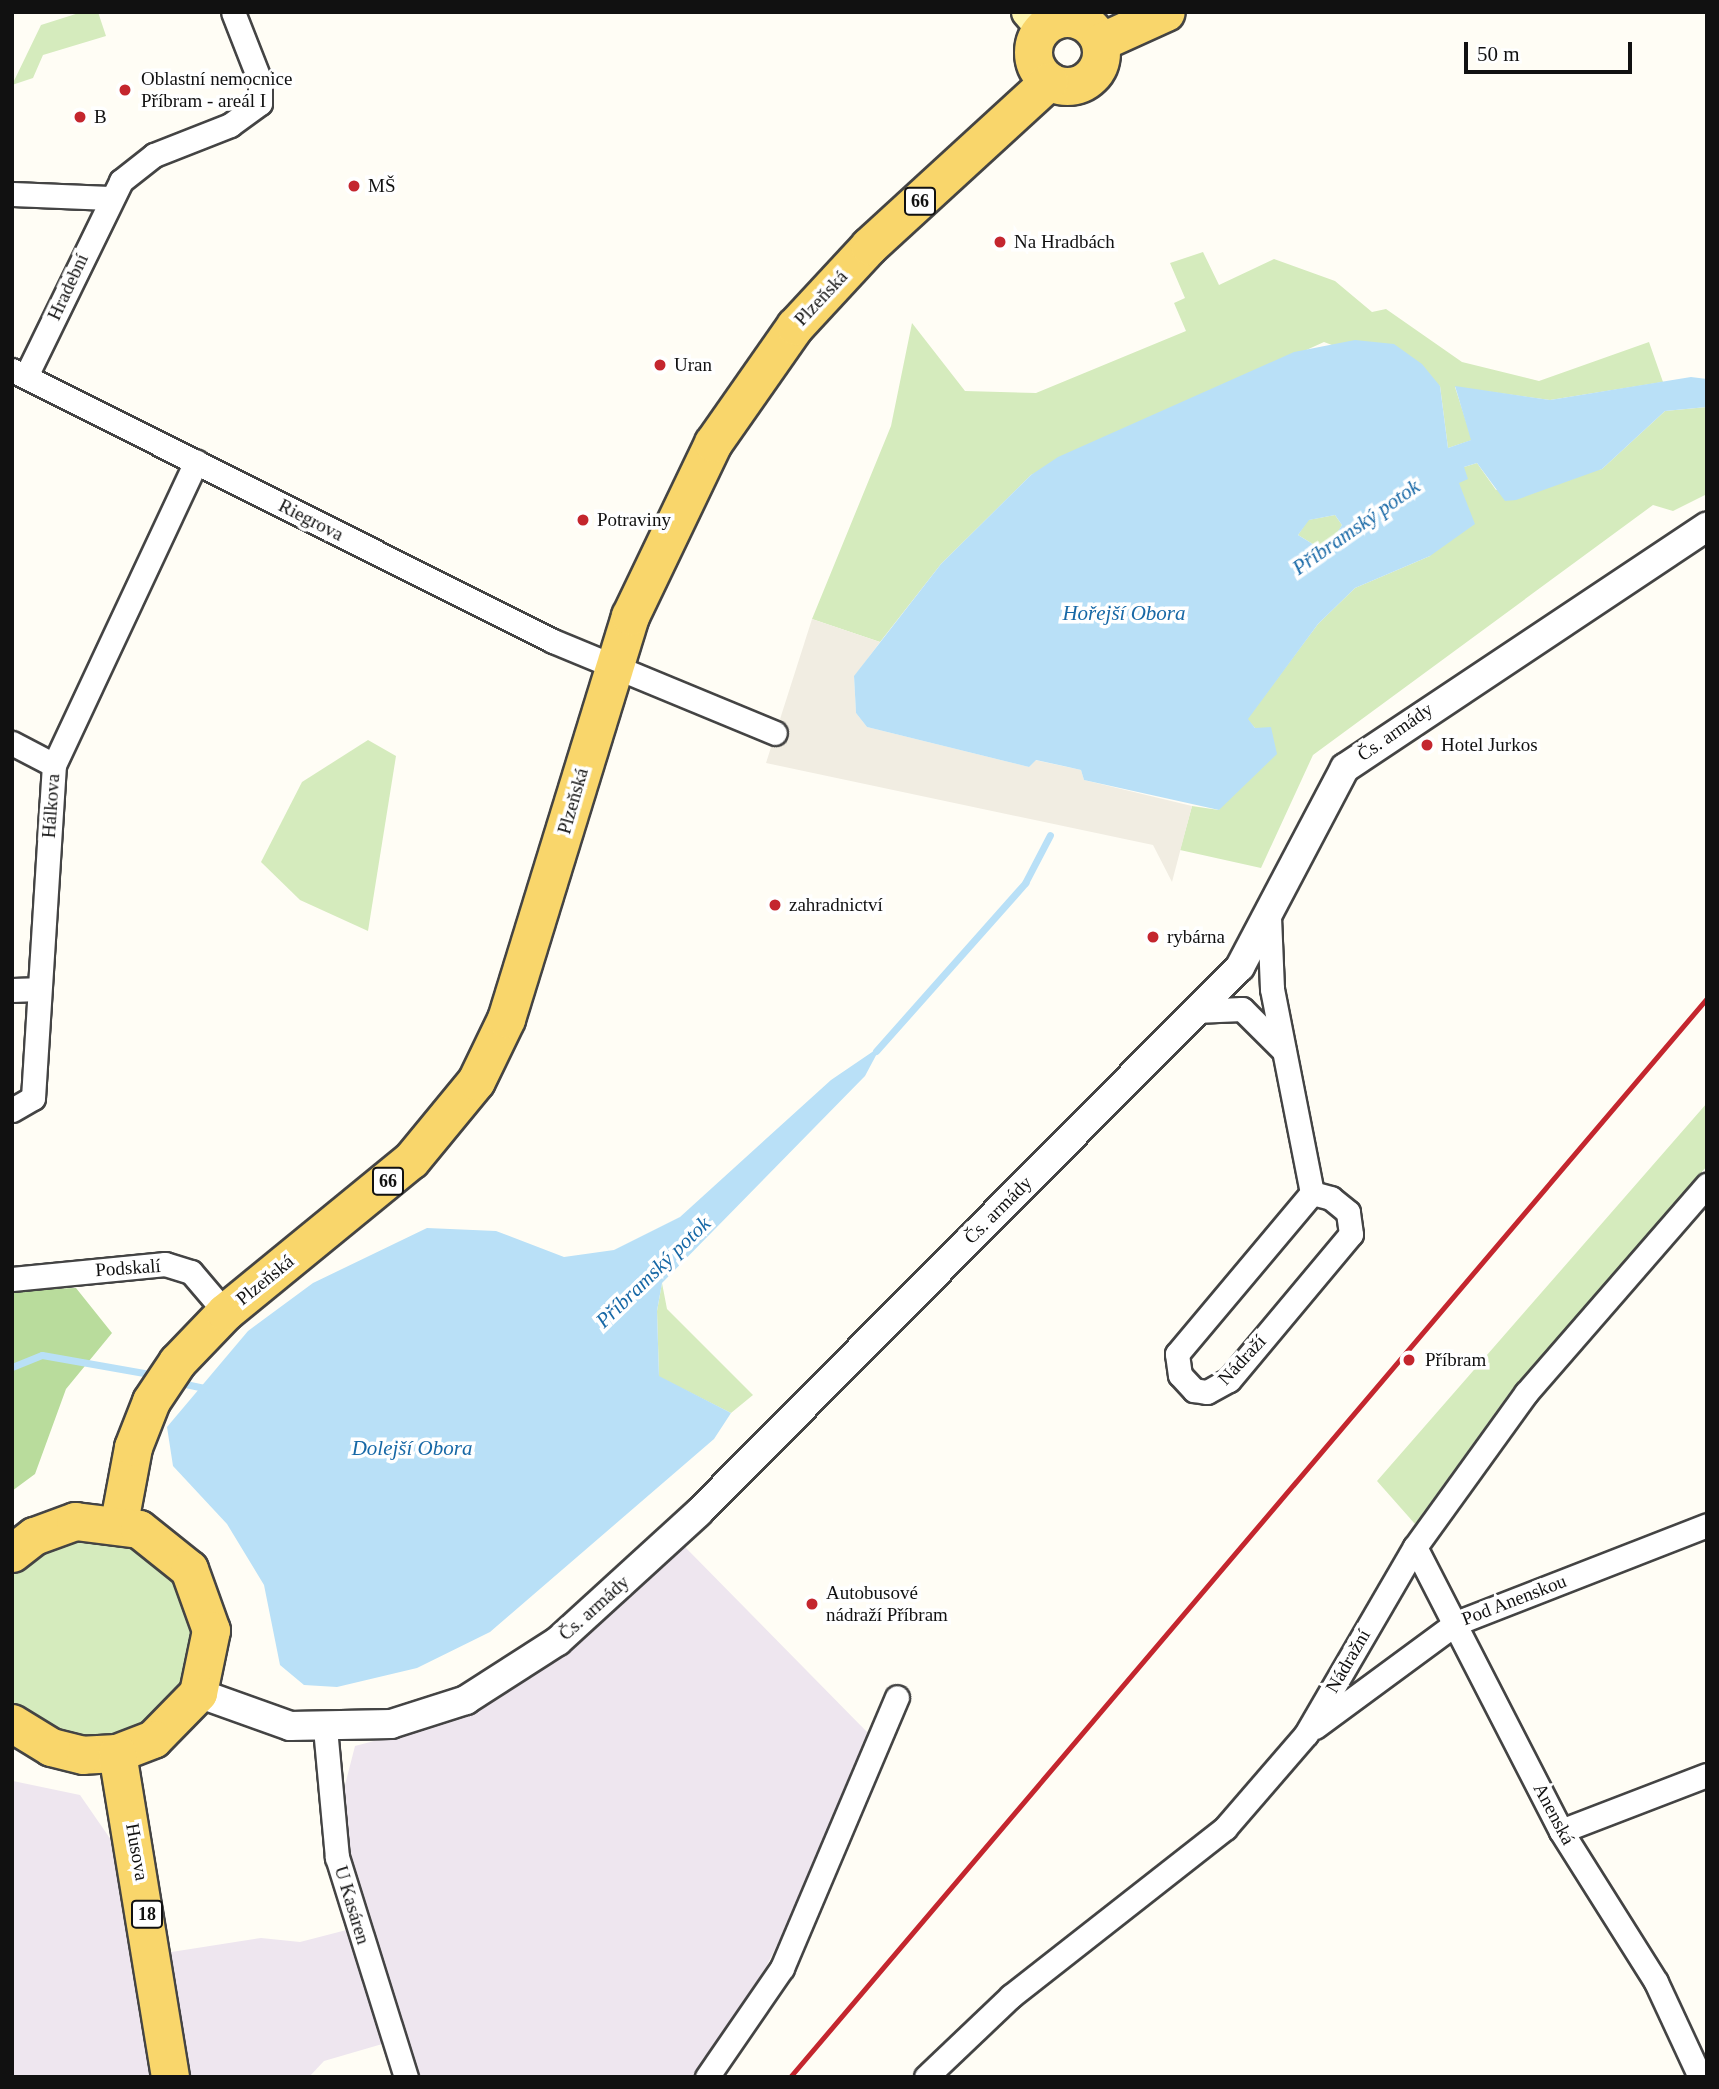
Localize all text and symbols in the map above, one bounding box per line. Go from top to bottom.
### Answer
scale bar [1467,28,1635,72]
text: 50 m [1477,42,1520,66]
place label: Oblastní nemocnice Příbram - areál I [141,68,292,112]
marker: Oblastní nemocnice Příbram - areál I [115,80,135,100]
place label: B [94,106,107,128]
marker: B [72,109,88,125]
place label: MŠ [368,175,395,197]
marker: MŠ [346,178,362,194]
road number: 66 [902,186,937,216]
place label: Na Hradbách [1014,231,1115,253]
marker: Na Hradbách [992,234,1008,250]
street label: Hradební [43,250,93,324]
street label: Plzeňská [790,266,852,330]
place label: Uran [674,354,712,376]
marker: Uran [652,357,668,373]
water label: Příbramský potok [1287,474,1425,580]
street label: Riegrova [275,494,347,546]
place label: Potraviny [597,509,671,531]
marker: Potraviny [575,512,591,528]
water label: Hořejší Obora [1062,600,1186,626]
street label: Čs. armády [1353,698,1437,766]
place label: Hotel Jurkos [1441,734,1538,756]
marker: Hotel Jurkos [1419,737,1435,753]
street label: Plzeňská [553,765,593,837]
street label: Hálkova [37,773,65,839]
place label: zahradnictví [789,894,883,916]
marker: zahradnictví [767,897,783,913]
place label: rybárna [1167,926,1225,948]
marker: rybárna [1145,929,1161,945]
road number: 66 [370,1166,406,1196]
street label: Čs. armády [959,1171,1037,1249]
water label: Příbramský potok [590,1211,716,1333]
street label: Plzeňská [232,1250,298,1310]
street label: Podskalí [95,1254,161,1282]
street label: Nádraží [1213,1330,1271,1390]
place label: Příbram [1425,1349,1486,1371]
marker: Příbram [1399,1350,1419,1370]
water label: Dolejší Obora [352,1435,472,1461]
street label: Pod Anenskou [1458,1569,1570,1631]
street label: Čs. armády [554,1571,634,1645]
place label: Autobusové nádraží Příbram [826,1582,948,1626]
marker: Autobusové nádraží Příbram [804,1596,820,1612]
street label: Nádražní [1321,1625,1375,1697]
street label: Anenská [1528,1779,1580,1849]
street label: Husova [121,1821,153,1883]
street label: U Kasáren [329,1863,375,1947]
road number: 18 [130,1900,164,1928]

